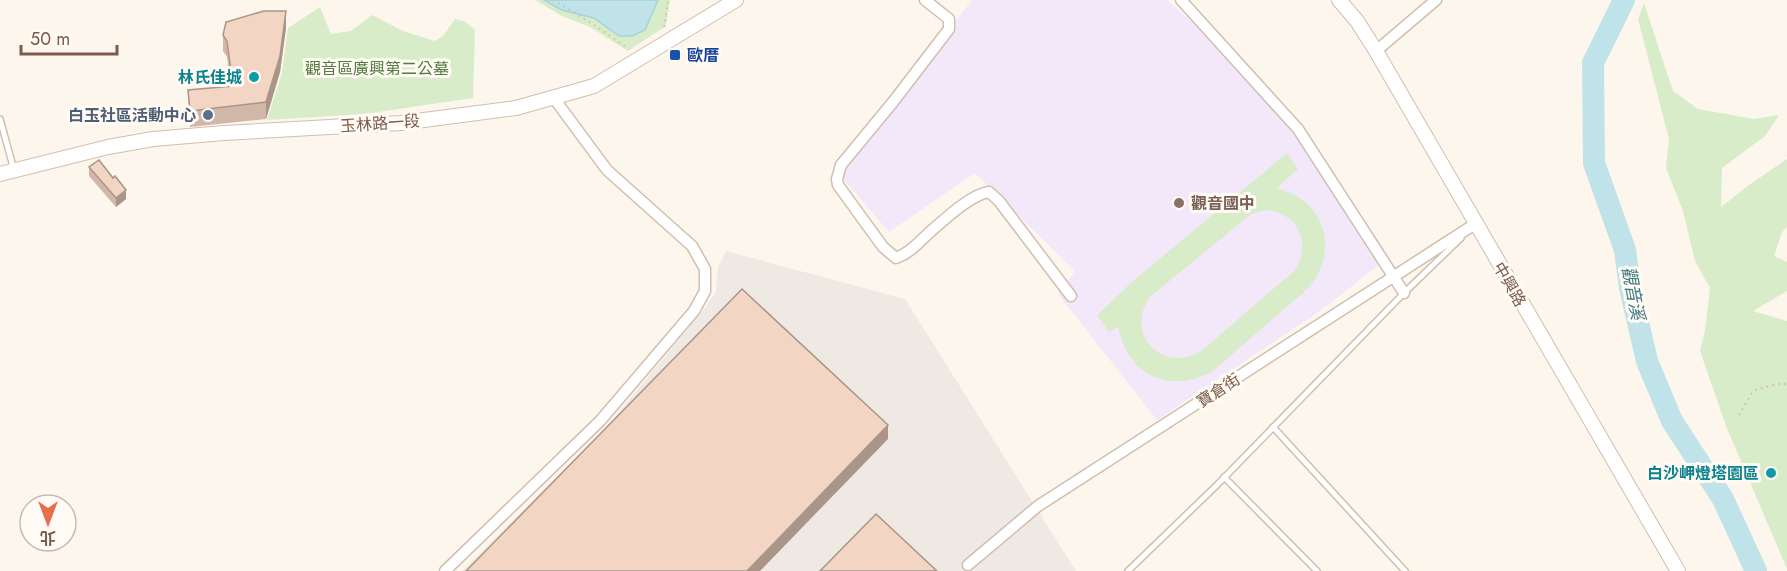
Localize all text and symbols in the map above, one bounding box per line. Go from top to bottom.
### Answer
scale bar [21,18,117,56]
text: 50 m [30,26,70,52]
place label: 歐厝 [687,44,719,67]
marker: 歐厝 [668,48,682,62]
park label: 觀音區廣興第二公墓 [305,57,449,80]
place label: 林氏佳城 [178,66,242,89]
marker: 林氏佳城 [247,70,261,84]
place label: 白玉社區活動中心 [68,104,196,127]
marker: 白玉社區活動中心 [201,108,215,122]
street label: 玉林路一段 [339,109,421,138]
place label: 觀音國中 [1191,192,1255,215]
marker: 觀音國中 [1172,196,1186,210]
street label: 中興路 [1488,258,1532,311]
water label: 觀音溪 [1615,264,1651,325]
street label: 寶倉街 [1192,368,1245,413]
place label: 白沙岬燈塔園區 [1647,462,1759,485]
marker: 白沙岬燈塔園區 [1764,466,1778,480]
north arrow [18,493,78,553]
text: 北 [40,526,56,549]

